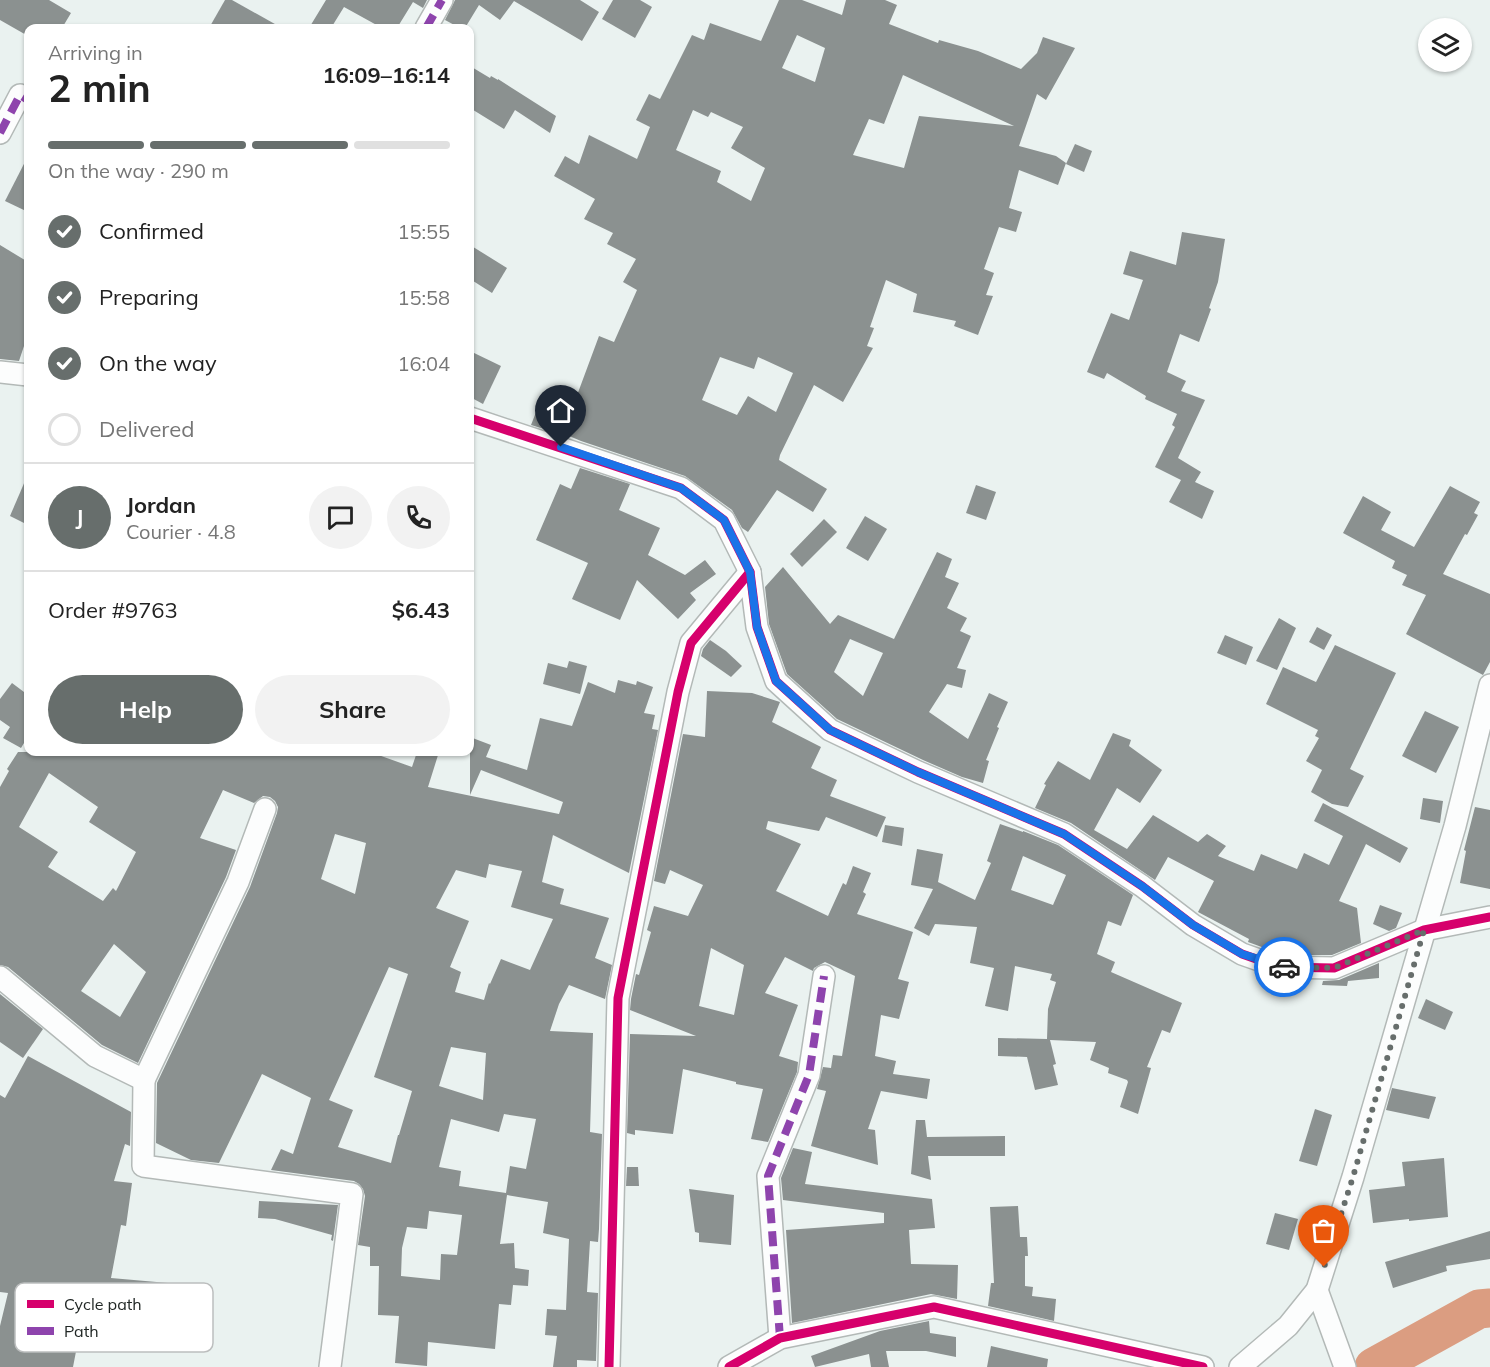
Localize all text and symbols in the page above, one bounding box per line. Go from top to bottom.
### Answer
map controls [1418,18,1472,72]
button: layers [1418,18,1472,72]
text: Arriving in [48,40,143,65]
text: 16:09–16:14 [322,61,450,89]
text: 2 min [48,63,151,112]
text: On the way · 290 m [48,158,229,183]
icon: check [48,215,81,248]
text: Confirmed [99,217,204,245]
text: 15:55 [397,219,450,244]
icon: check [48,281,81,314]
text: Preparing [99,283,199,311]
text: 15:58 [397,285,450,310]
icon: check [48,347,81,380]
text: On the way [99,349,217,377]
text: 16:04 [397,351,450,376]
pin [535,385,586,447]
icon: home [544,394,577,427]
text: Delivered [99,415,194,443]
button: chat [309,486,372,549]
button: phone [387,486,450,549]
text: Jordan [126,491,196,519]
text: J [76,503,83,531]
text: Courier · 4.8 [126,519,236,544]
text: Order #9763 [48,596,178,624]
text: $6.43 [392,596,450,624]
button: Help [48,675,243,744]
button: Share [255,675,450,744]
courier [1254,937,1314,997]
icon: car [1268,951,1301,984]
pin [1298,1205,1349,1267]
icon: bag [1307,1214,1340,1247]
legend [15,1283,213,1352]
text: Cycle path [64,1294,142,1314]
text: Path [64,1321,99,1341]

